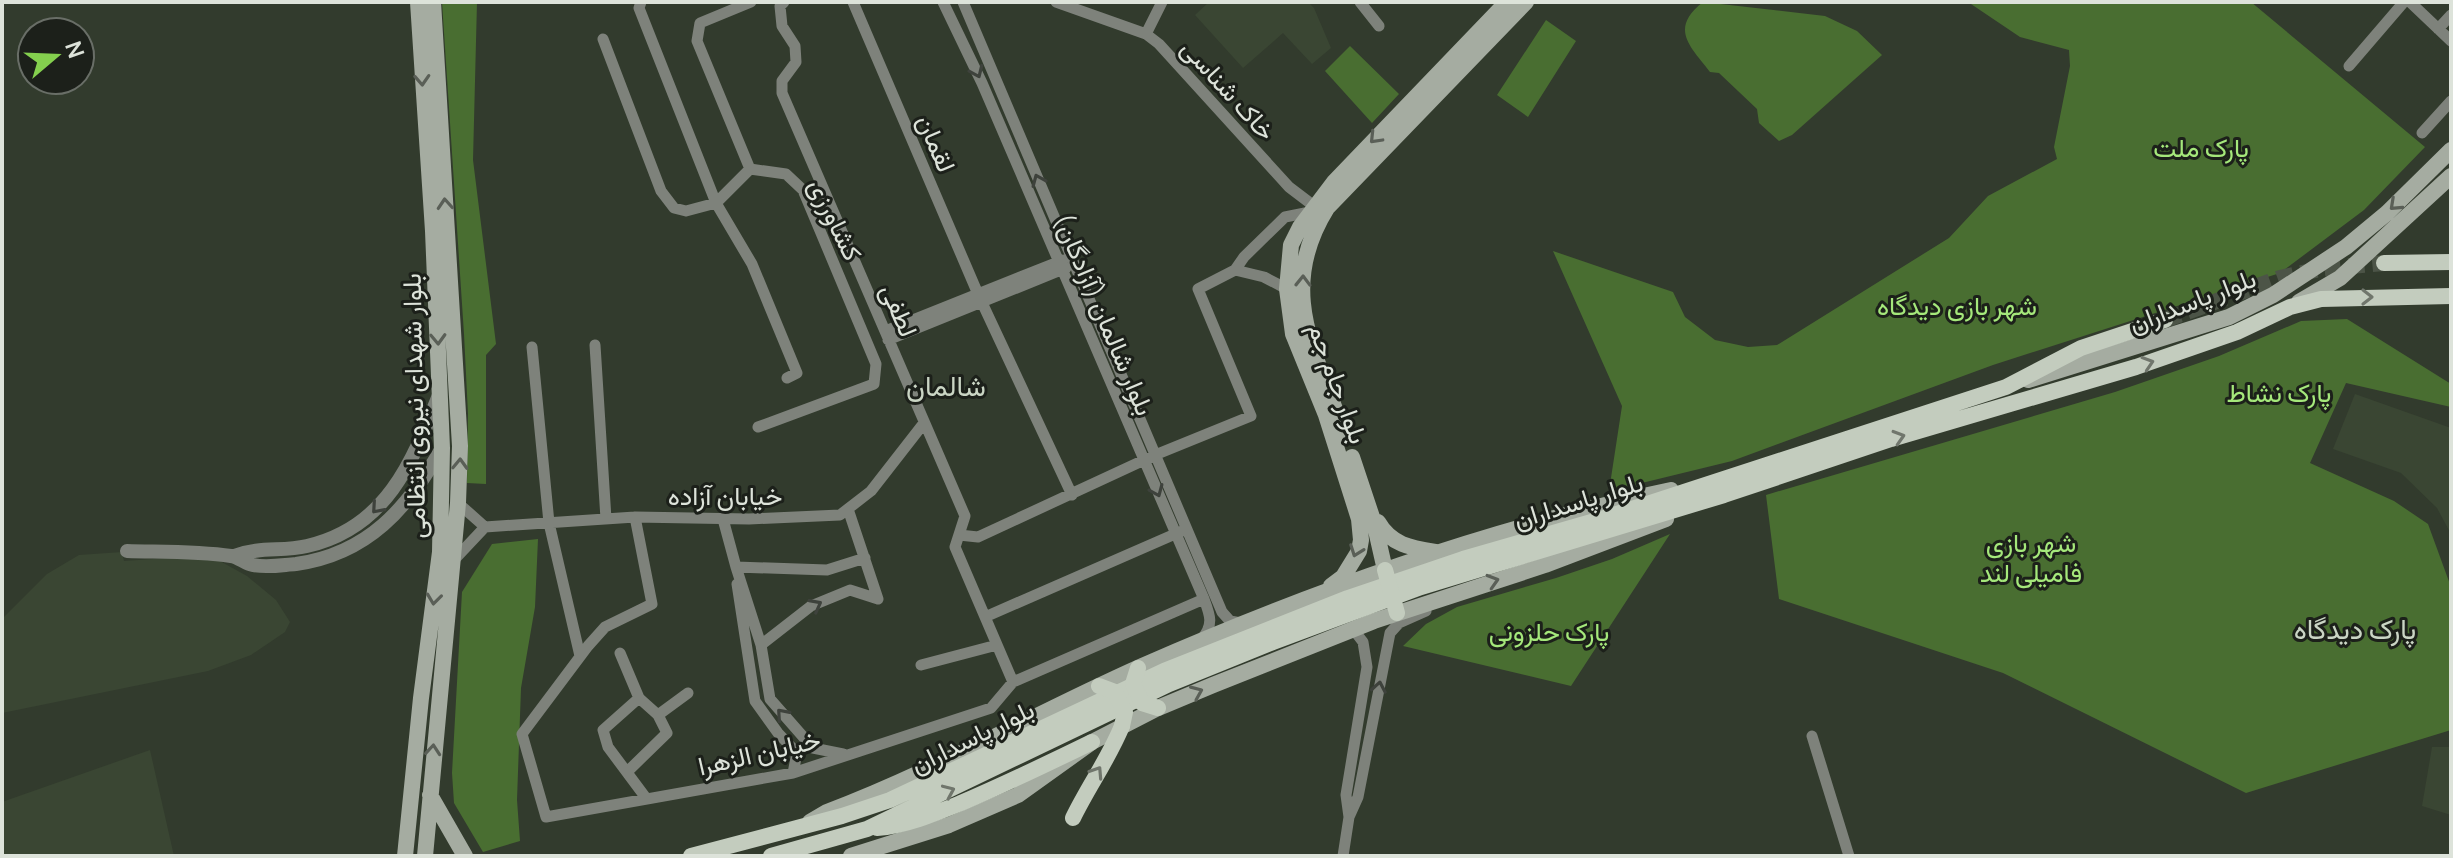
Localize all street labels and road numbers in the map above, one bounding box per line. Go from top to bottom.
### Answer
street label: خاک شناسی [1174,30,1284,148]
street label: لقمان [909,108,965,178]
street label: کشاورزی [801,172,871,266]
street label: بلوار شالمان (آزادگان) [1046,207,1164,421]
street label: بلوار پاسداران [2123,259,2261,342]
street label: بلوار شهدای نیروی انتظامی [393,273,433,539]
street label: لطفی [873,278,927,342]
street label: بلوار جام جم [1300,317,1378,449]
street label: بلوار پاسداران [1509,463,1647,538]
street label: خیابان آزاده [668,477,782,513]
street label: بلوار پاسداران [904,691,1040,782]
street label: خیابان الزهرا [694,720,824,784]

